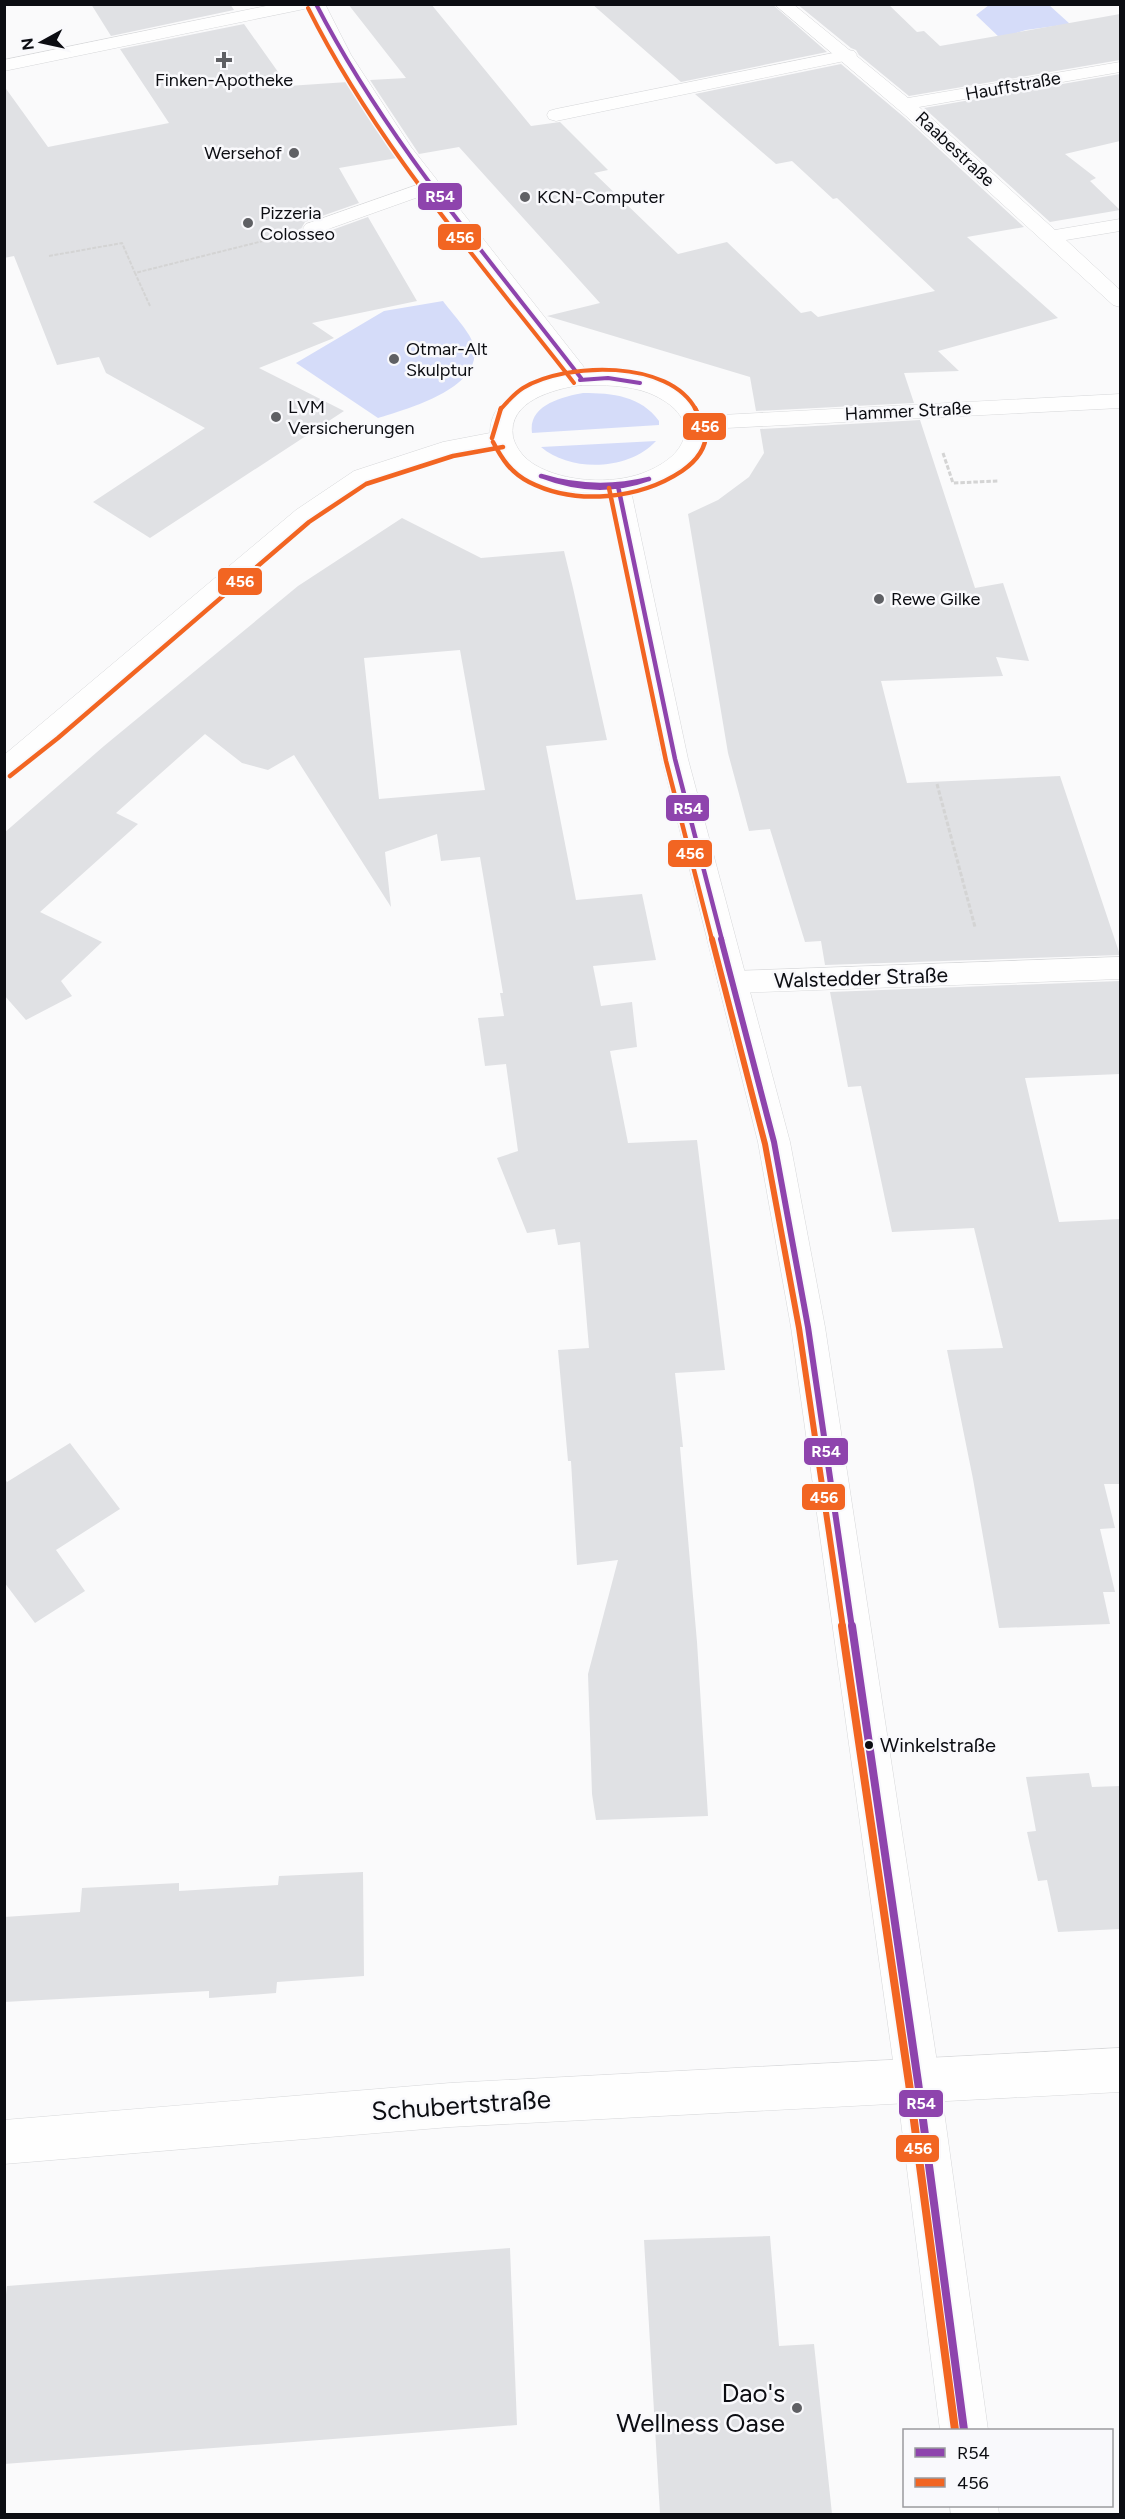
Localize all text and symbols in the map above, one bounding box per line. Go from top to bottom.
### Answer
north arrow [12,12,72,72]
text: N [17,37,38,51]
marker: Finken-Apotheke [217,53,231,67]
street label: Hauffstraße [964,67,1063,105]
place label: Finken-Apotheke [155,69,293,91]
street label: Raabestraße [911,107,999,191]
place label: Wersehof [204,142,282,164]
marker: Wersehof [287,146,301,160]
line badge: R54 [417,182,463,211]
place label: KCN-Computer [537,186,664,208]
text: R54 [425,187,455,206]
marker: KCN-Computer [518,190,532,204]
place label: Pizzeria Colosseo [260,202,335,245]
marker: Pizzeria Colosseo [241,216,255,230]
line badge: 456 [437,223,482,251]
text: 456 [446,228,474,247]
place label: Otmar-Alt Skulptur [406,338,488,381]
marker: Otmar-Alt Skulptur [387,352,401,366]
place label: LVM Versicherungen [288,396,414,439]
street label: Hammer Straße [844,397,972,425]
marker: LVM Versicherungen [269,410,283,424]
line badge: 456 [682,412,727,441]
text: 456 [691,417,719,436]
line badge: 456 [217,567,263,596]
text: 456 [226,572,254,591]
place label: Rewe Gilke [891,588,980,610]
marker: Rewe Gilke [872,592,886,606]
line badge: R54 [665,794,710,822]
text: R54 [673,799,703,818]
line badge: 456 [667,839,713,868]
text: 456 [676,844,704,863]
street label: Walstedder Straße [774,962,948,993]
line badge: R54 [803,1437,849,1466]
text: R54 [811,1442,841,1461]
line badge: 456 [801,1483,846,1511]
text: 456 [810,1488,838,1507]
place label: Winkelstraße [880,1733,996,1757]
marker: Winkelstraße [863,1739,875,1751]
street label: Schubertstraße [370,2083,552,2127]
line badge: R54 [898,2089,944,2118]
text: R54 [906,2094,936,2113]
line badge: 456 [895,2134,940,2163]
text: 456 [904,2139,932,2158]
place label: Dao's Wellness Oase [616,2377,785,2439]
marker: Dao's Wellness Oase [790,2401,804,2415]
legend [903,2429,1113,2507]
text: R54 [957,2442,990,2464]
text: 456 [957,2472,989,2494]

